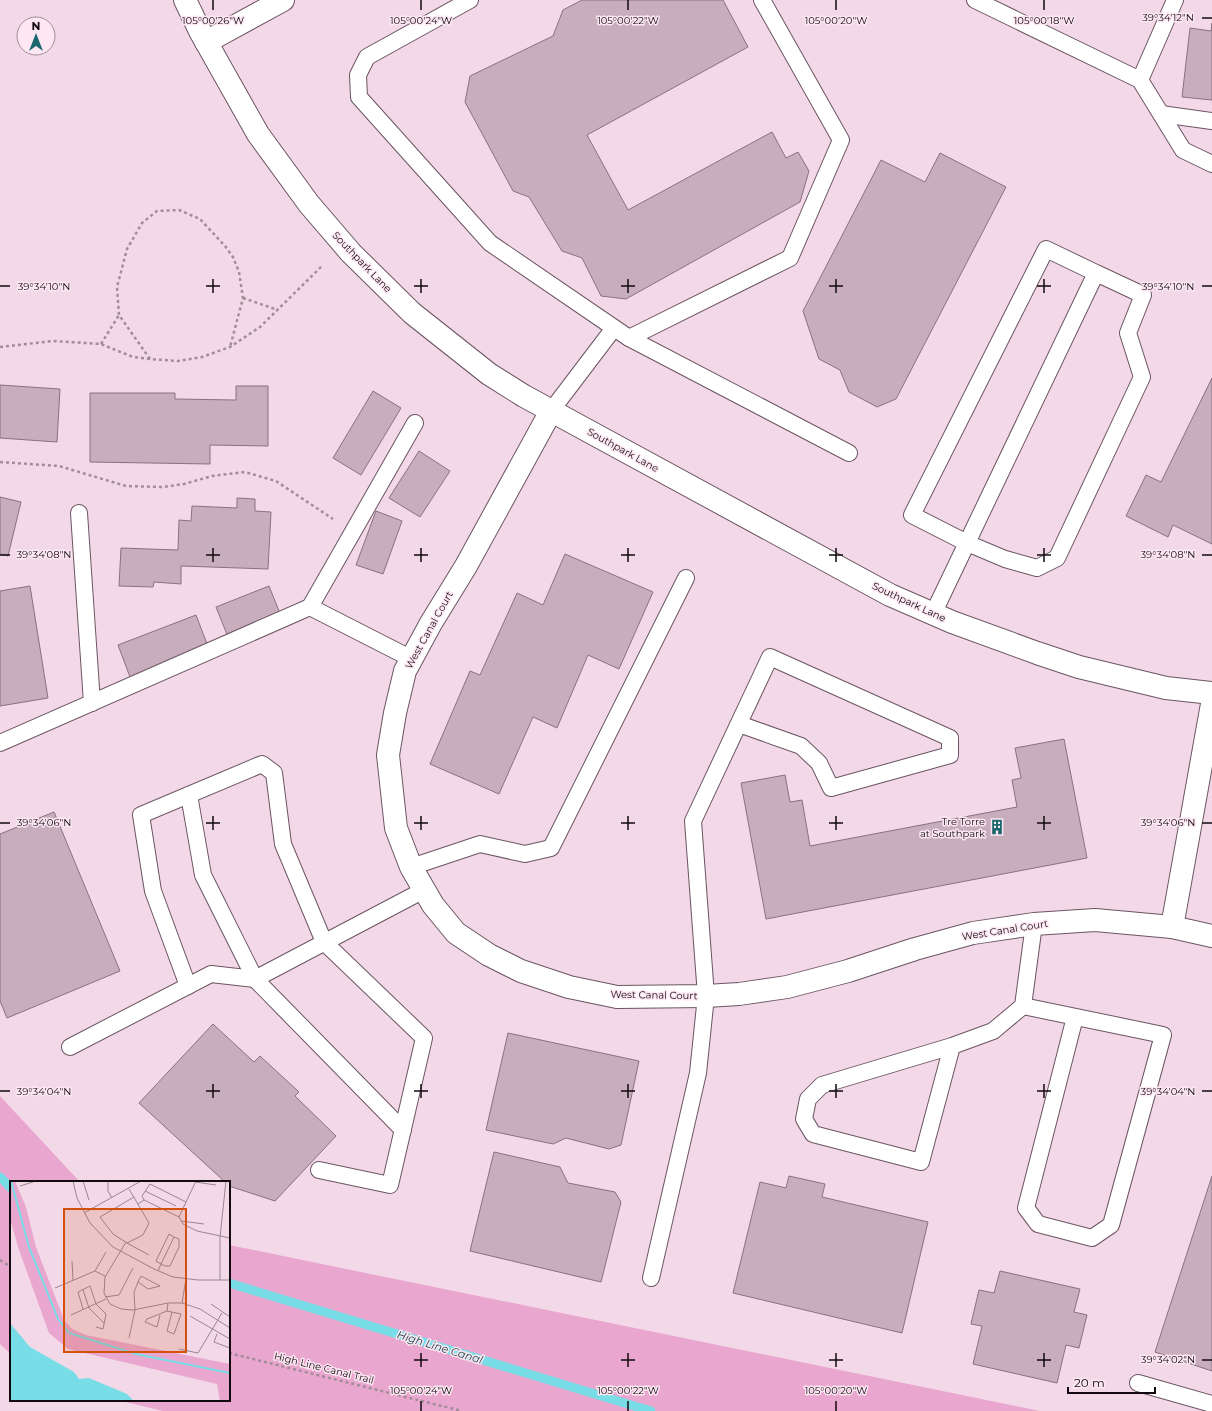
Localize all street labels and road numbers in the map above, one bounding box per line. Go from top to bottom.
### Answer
street label: Southpark Lane [330,229,394,295]
street label: Southpark Lane [585,425,661,475]
street label: Southpark Lane [870,579,948,625]
street label: West Canal Court [402,589,456,671]
street label: West Canal Court [961,917,1049,943]
street label: West Canal Court [610,988,698,1002]
street label: High Line Canal Trail [273,1349,375,1387]

